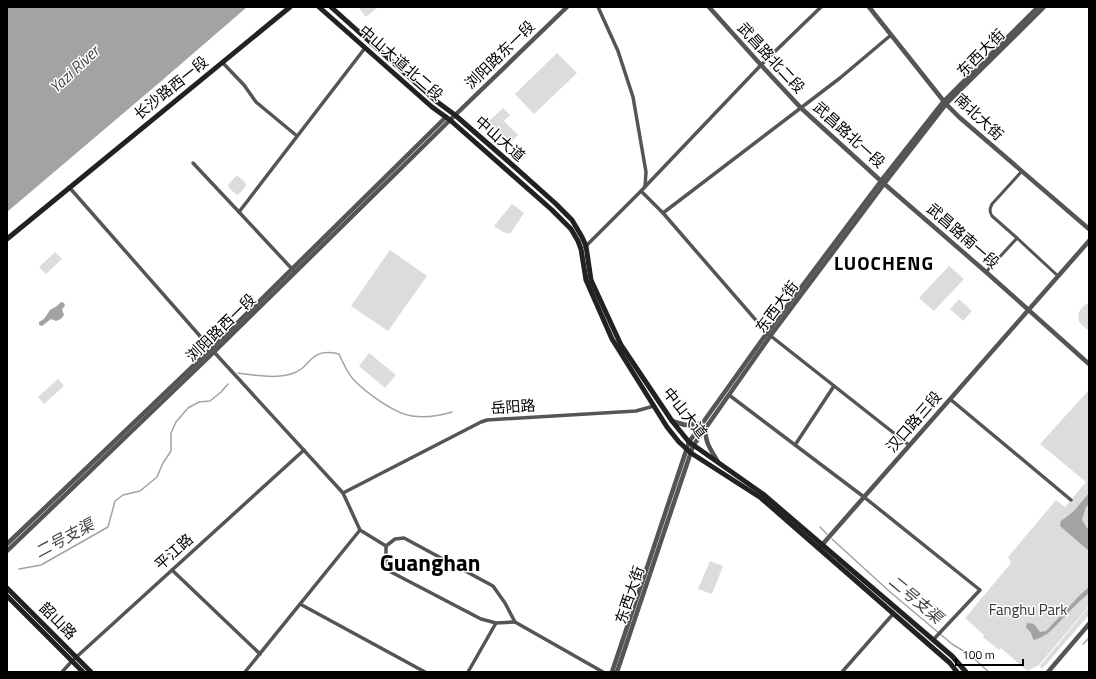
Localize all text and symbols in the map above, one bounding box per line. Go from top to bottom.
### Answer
street label: 浏阳路东一段 [459,15,540,94]
street label: 武昌路北二段 [732,17,810,98]
street label: 中山大道北二段 [354,19,449,106]
street label: 东西大街 [951,23,1010,82]
water label: Yazi River [44,38,106,98]
street label: 长沙路西一段 [128,50,213,125]
street label: 南北大街 [950,88,1009,146]
street label: 武昌路北一段 [808,96,890,173]
street label: 中山大道 [470,110,531,167]
street label: 武昌路南一段 [922,197,1005,274]
district label: LUOCHENG [834,248,934,277]
street label: 东西大街 [749,276,804,338]
street label: 浏阳路西一段 [180,288,261,367]
street label: 中山大道 [658,382,713,443]
street label: 汉口路三段 [880,386,947,458]
street label: 岳阳路 [490,393,536,420]
water label: 二号支渠 [30,511,100,564]
street label: 平江路 [149,528,198,575]
district label: Guanghan [380,545,480,580]
street label: 东西大街 [609,563,650,627]
water label: 二号支渠 [884,569,950,630]
street label: 韶山路 [34,597,82,645]
park label: Fanghu Park [989,598,1067,621]
scale bar [956,641,1023,667]
text: 100 m [962,645,995,664]

